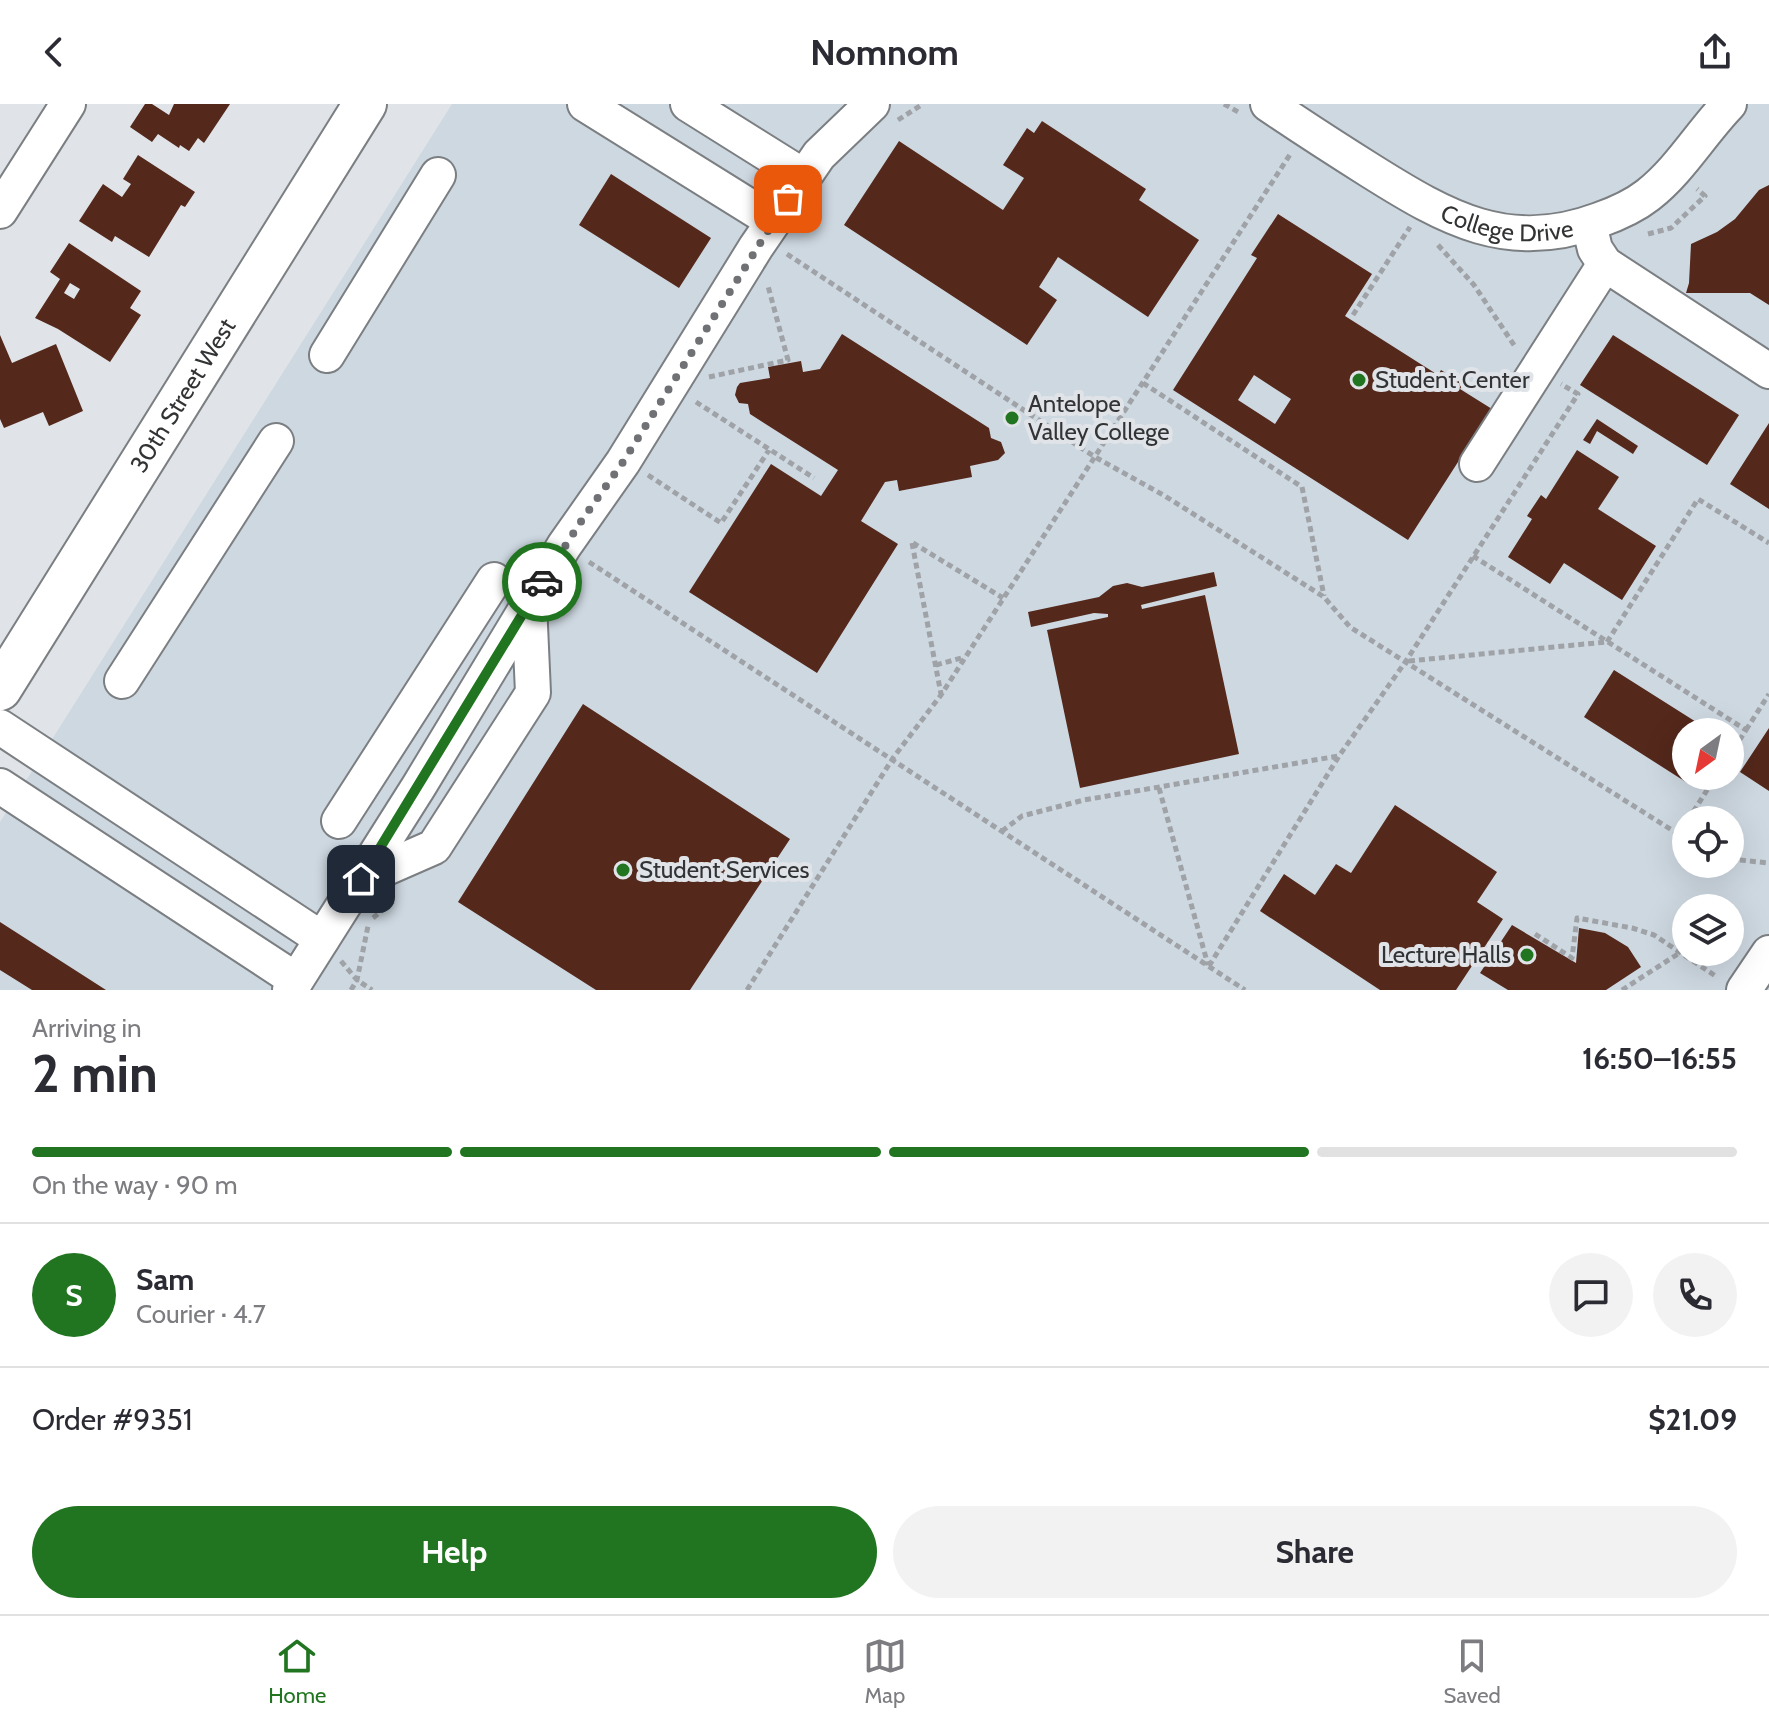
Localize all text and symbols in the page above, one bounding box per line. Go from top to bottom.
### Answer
icon: back [32,30,76,74]
text: Nomnom [810,30,959,74]
icon: share [1693,30,1737,74]
pin [754,165,822,233]
icon: bag [766,177,810,221]
street label: College Drive [1436,198,1576,247]
street label: 30th Street West [124,313,241,477]
place label: Student Center [1375,365,1530,394]
marker: Student Center [1350,371,1368,389]
place label: Antelope Valley College [1028,389,1169,446]
marker: Antelope Valley College [1003,409,1021,427]
courier [502,542,582,622]
icon: car [520,560,564,604]
north arrow [1672,718,1744,790]
map controls [1672,718,1744,966]
button: locate [1672,806,1744,878]
pin [327,845,395,913]
place label: Student Services [639,855,809,884]
icon: home [339,857,383,901]
marker: Student Services [614,861,632,879]
button: layers [1672,894,1744,966]
place label: Lecture Halls [1381,940,1511,969]
marker: Lecture Halls [1518,946,1536,964]
text: Arriving in [32,1012,142,1044]
text: 16:50–16:55 [1582,1040,1737,1077]
text: 2 min [32,1042,158,1105]
text: On the way · 90 m [32,1169,238,1201]
button: chat [1549,1253,1633,1337]
button: phone [1653,1253,1737,1337]
text: Sam [136,1261,194,1298]
text: S [65,1277,83,1314]
text: Courier · 4.7 [136,1298,266,1330]
text: Order #9351 [32,1401,193,1438]
text: $21.09 [1648,1401,1737,1438]
button: Help [32,1506,877,1598]
button: Share [893,1506,1737,1598]
tab: Home [268,1634,326,1709]
tab: Map [863,1634,907,1709]
tab: Saved [1444,1634,1501,1709]

